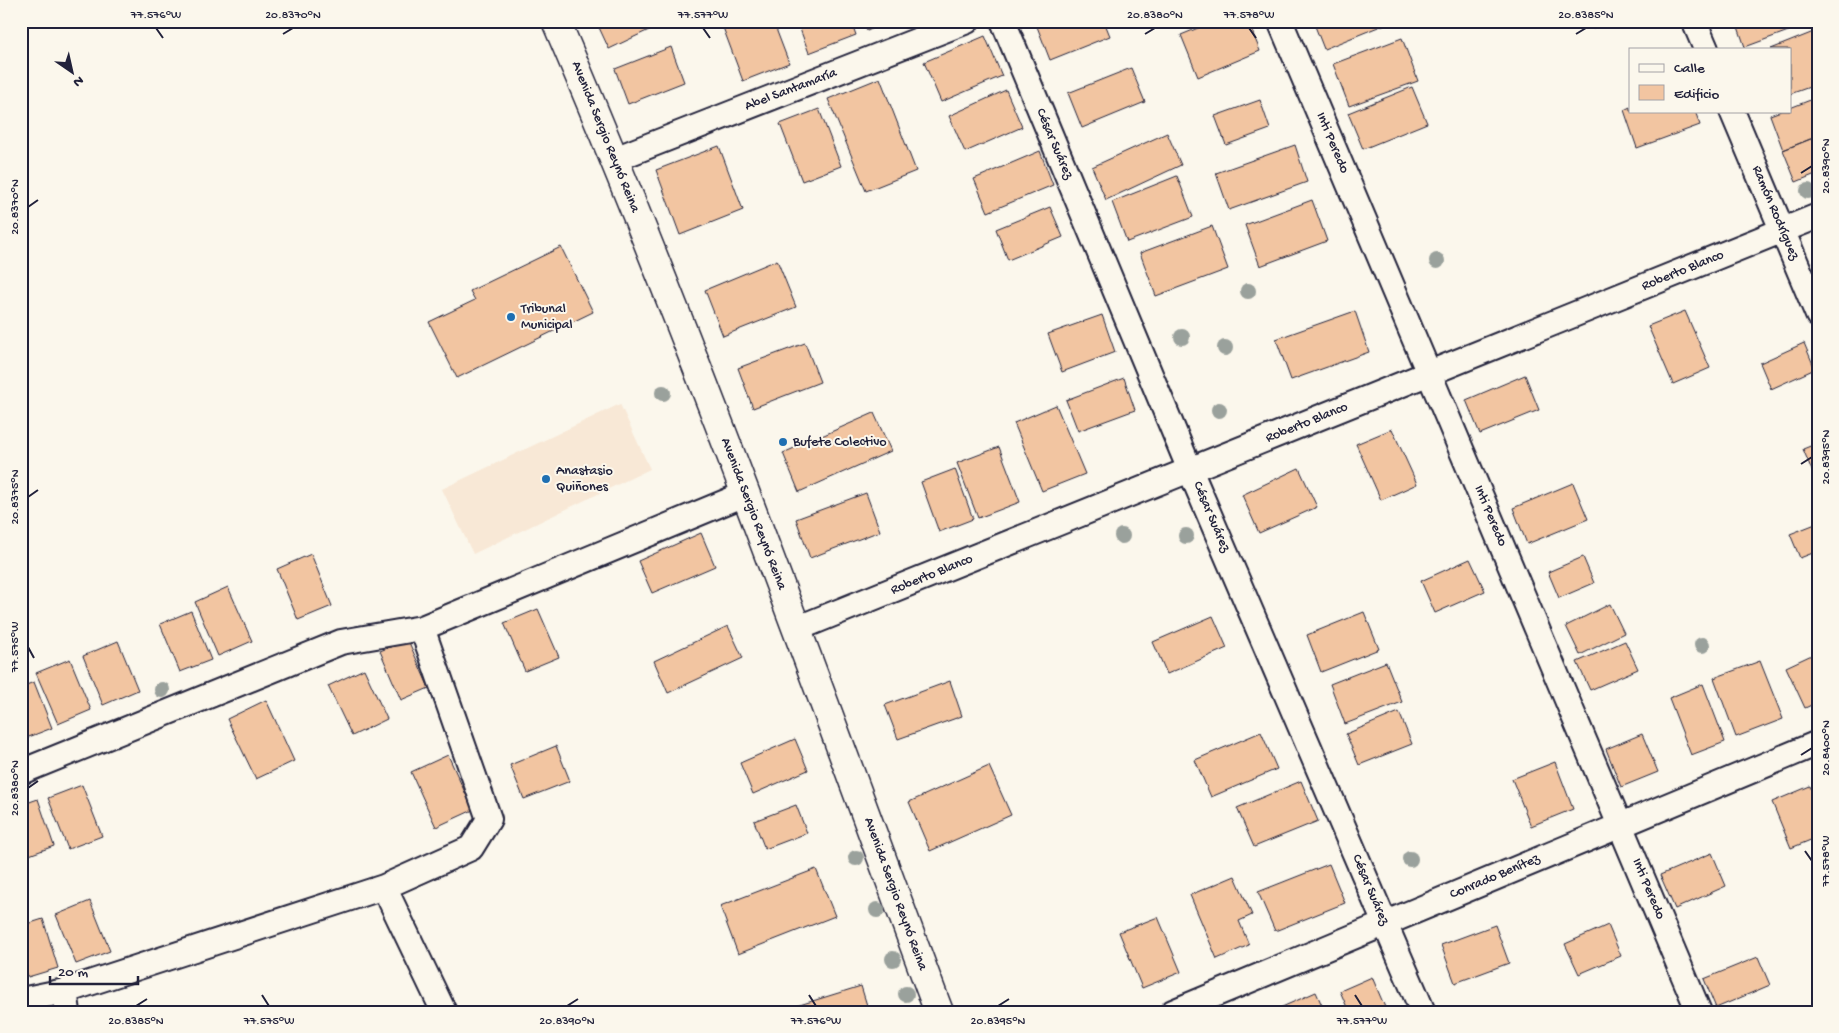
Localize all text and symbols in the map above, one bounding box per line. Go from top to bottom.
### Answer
text: 77.576°W [130,9,181,23]
text: 20.8370°N [265,9,321,23]
text: 77.577°W [677,9,728,23]
text: 20.8380°N [1127,9,1183,23]
text: 77.578°W [1223,9,1274,23]
text: 20.8385°N [1558,9,1614,23]
north arrow [48,48,98,98]
legend [1629,48,1792,112]
street label: Avenida Sergio Reynó Reina [567,59,644,216]
text: Calle [1674,60,1705,78]
street label: Abel Santamaría [743,64,841,115]
text: N [69,71,86,90]
text: Edificio [1674,86,1720,104]
street label: César Suárez [1031,106,1077,183]
street label: Inti Peredo [1312,110,1352,176]
text: 20.8390°N [1820,138,1834,194]
street label: Ramón Rodríguez [1747,163,1803,264]
text: 20.8370°N [9,179,23,235]
street label: Roberto Blanco [1639,247,1727,295]
place label: Tribunal Municipal [520,301,573,334]
marker: Tribunal Municipal [505,311,517,323]
street label: Roberto Blanco [1263,399,1351,447]
text: 20.8395°N [1820,429,1834,484]
place label: Bufete Colectivo [792,434,887,451]
street label: Avenida Sergio Reynó Reina [716,436,790,594]
marker: Bufete Colectivo [777,436,789,448]
place label: Anastasio Quiñones [556,463,613,496]
text: 20.8375°N [9,469,23,525]
marker: Anastasio Quiñones [540,473,552,485]
street label: César Suárez [1188,479,1234,556]
street label: Inti Peredo [1470,483,1510,549]
street label: Roberto Blanco [888,551,976,599]
text: 77.575°W [9,622,23,673]
text: 20.8400°N [1820,720,1834,776]
text: 20.8380°N [9,760,23,816]
street label: Avenida Sergio Reynó Reina [859,815,931,974]
text: 77.578°W [1820,836,1834,887]
street label: Conrado Benítez [1447,850,1543,904]
street label: César Suárez [1347,852,1393,929]
street label: Inti Peredo [1628,856,1668,922]
scale bar [50,953,138,985]
text: 20 m [58,964,88,982]
text: 20.8385°N [108,1015,164,1029]
text: 77.575°W [243,1015,294,1029]
text: 20.8390°N [539,1015,595,1029]
text: 77.576°W [790,1015,841,1029]
text: 20.8395°N [971,1015,1026,1029]
text: 77.577°W [1336,1015,1387,1029]

